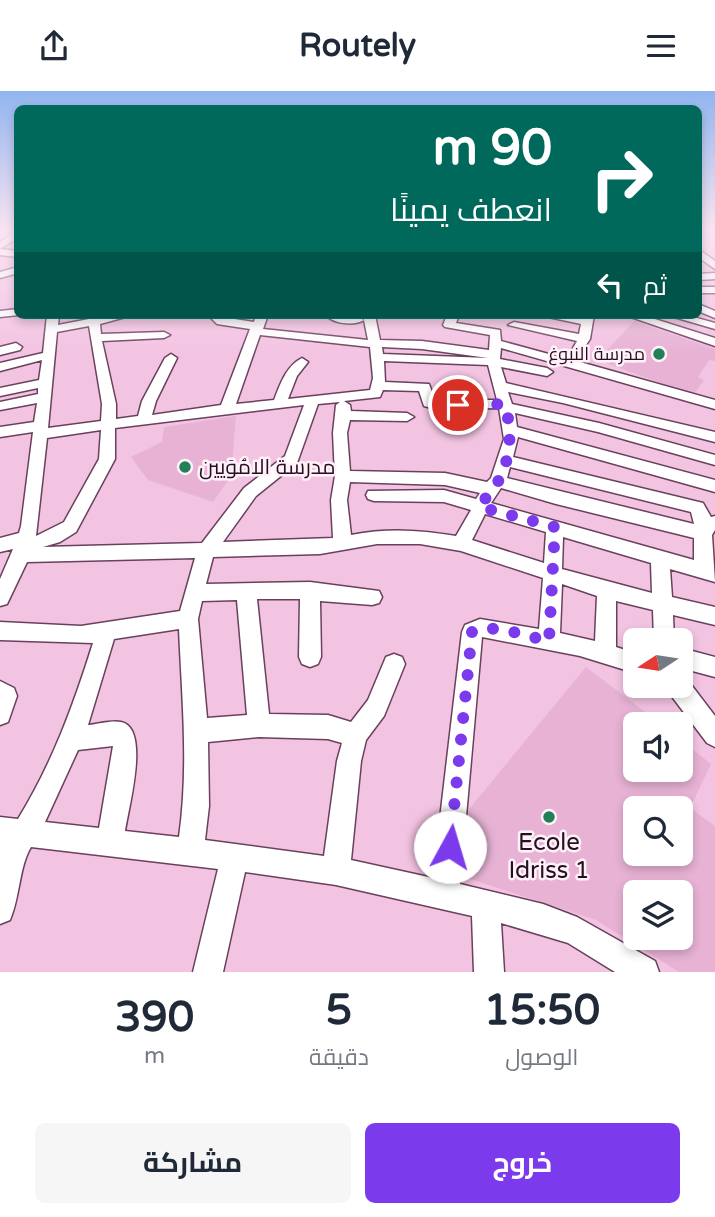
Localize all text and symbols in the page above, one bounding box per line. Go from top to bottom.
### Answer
icon: share [35,27,73,65]
text: Routely [299,27,416,65]
icon: menu [642,27,680,65]
text: 90 m [433,119,552,178]
icon: right [576,133,667,224]
text: انعطف يمينًا [390,192,552,230]
icon: left [591,266,629,304]
text: ثم [643,271,667,302]
place label: مدرسة النبوغ [548,343,645,366]
marker: مدرسة النبوغ [651,346,667,362]
pin [428,375,488,435]
icon: arrive [439,386,477,424]
place label: مدرسة الامُوَيين [199,455,335,480]
marker: مدرسة الامُوَيين [177,459,193,475]
north arrow [623,628,693,698]
map controls [623,628,693,950]
button: sound [623,712,693,782]
button: search [623,796,693,866]
marker: Ecole Idriss 1 [541,809,557,825]
position arrow [413,810,487,884]
place label: Ecole Idriss 1 [508,828,590,885]
button: layers [623,880,693,950]
text: 5 [326,985,352,1036]
text: 15:50 [484,985,600,1036]
text: 390 [115,992,194,1043]
text: m [144,1042,165,1070]
text: دقيقة [309,1044,369,1072]
text: الوصول [505,1044,579,1072]
button: مشاركة [35,1123,351,1203]
button: خروج [365,1123,680,1203]

